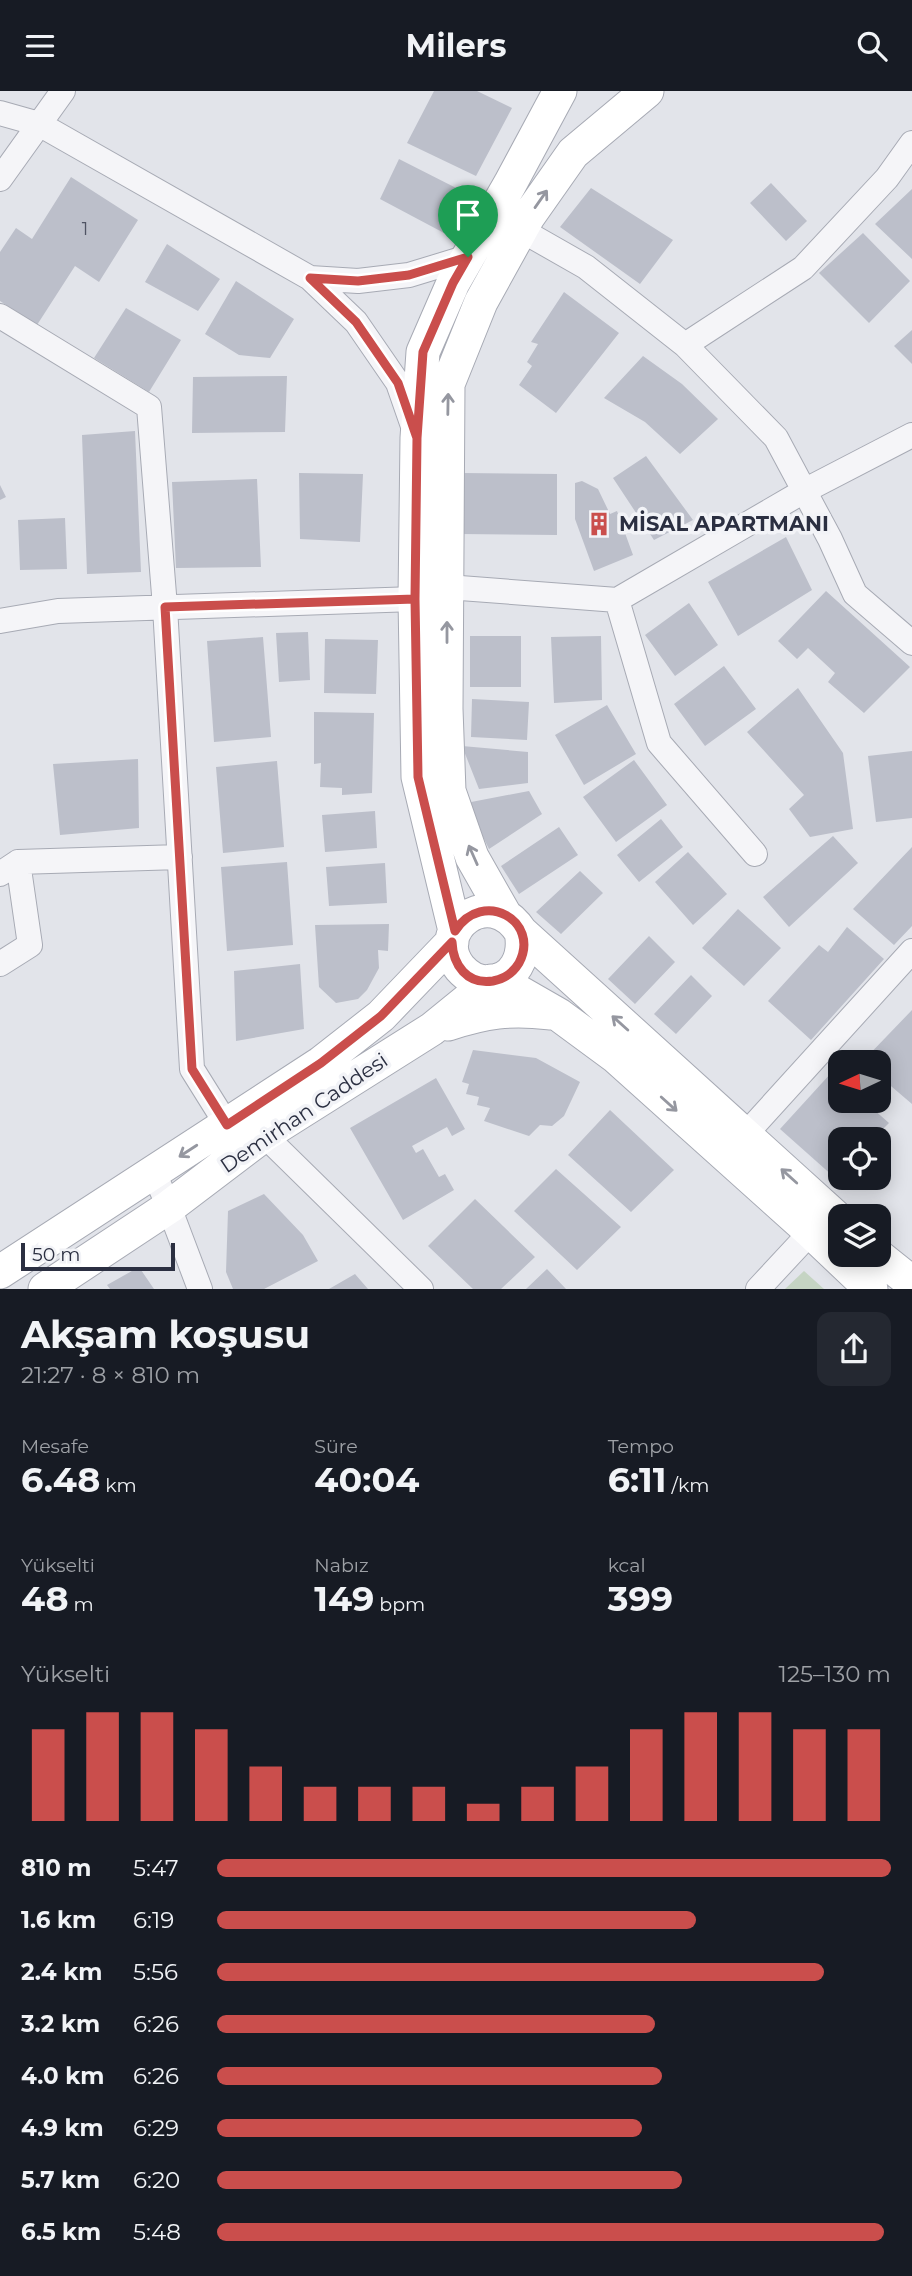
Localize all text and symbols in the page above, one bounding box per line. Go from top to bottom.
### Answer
text: Milers [406,26,506,65]
icon: menu [21,27,59,65]
icon: search [853,27,891,65]
pin [438,185,498,257]
one-way arrow [534,190,548,209]
icon: arrive [449,196,487,234]
house number: 1 [82,218,88,240]
one-way arrow [441,393,455,416]
building icon: MİSAL APARTMANI [585,510,613,538]
place label: MİSAL APARTMANI [619,510,829,536]
one-way arrow [440,620,454,643]
one-way arrow [466,845,479,866]
one-way arrow [612,1015,629,1032]
street label: Demirhan Caddesi [215,1047,392,1178]
north arrow [828,1050,891,1113]
map controls [828,1050,891,1267]
one-way arrow [660,1096,678,1112]
button: locate [828,1127,891,1190]
one-way arrow [179,1143,198,1158]
one-way arrow [780,1168,798,1184]
button: layers [828,1204,891,1267]
scale bar [21,1240,175,1272]
text: 50 m [32,1243,80,1266]
text: Akşam koşusu [21,1311,310,1358]
button: share [817,1312,891,1386]
text: 21:27 · 8 × 810 m [21,1361,200,1389]
text: Mesafe [21,1435,89,1458]
text: Süre [314,1435,358,1458]
text: Tempo [608,1435,674,1458]
text: 6.48 [21,1458,100,1501]
text: 40:04 [314,1458,419,1501]
text: 6:11 [608,1458,667,1501]
text: km [100,1474,137,1497]
text: /km [667,1474,709,1497]
text: Yükselti [21,1554,95,1577]
text: Nabız [314,1554,369,1577]
text: kcal [608,1554,646,1577]
text: 48 [21,1577,69,1620]
text: 149 [314,1577,374,1620]
text: 399 [608,1577,673,1620]
text: m [69,1593,94,1616]
text: bpm [374,1593,425,1616]
text: Yükselti [21,1660,110,1688]
text: 125–130 m [779,1660,891,1688]
text: 810 m [21,1854,91,1882]
text: 5:47 [133,1854,179,1882]
text: 1.6 km [21,1906,96,1934]
text: 6:19 [133,1906,174,1934]
text: 2.4 km [21,1958,102,1986]
text: 5:56 [133,1958,178,1986]
text: 3.2 km [21,2010,100,2038]
text: 6:26 [133,2010,179,2038]
text: 4.0 km [21,2062,104,2090]
text: 6:26 [133,2062,179,2090]
text: 4.9 km [21,2114,104,2142]
text: 6:29 [133,2114,179,2142]
text: 5.7 km [21,2166,100,2194]
text: 6:20 [133,2166,180,2194]
text: 6.5 km [21,2218,101,2246]
text: 5:48 [133,2218,181,2246]

